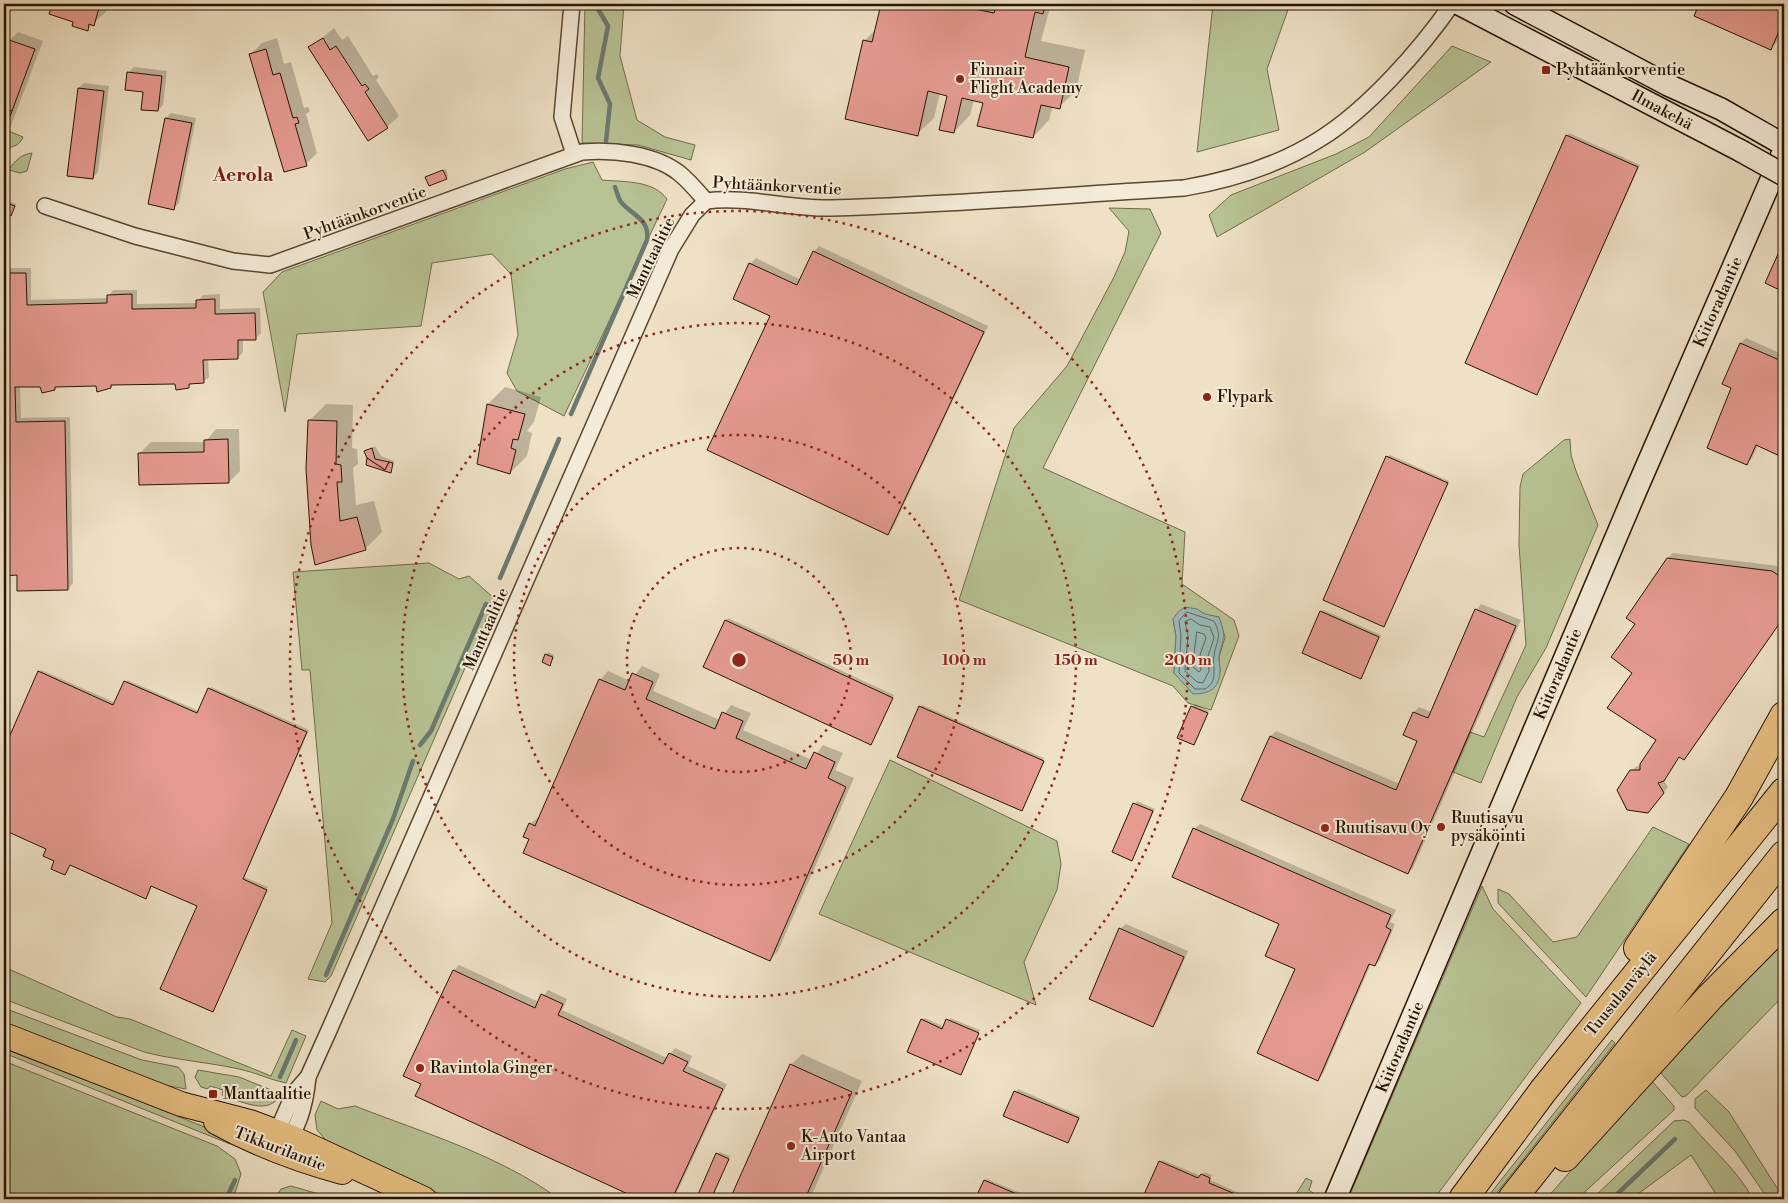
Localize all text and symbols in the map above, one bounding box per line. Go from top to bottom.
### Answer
place label: Finnair Flight Academy [970,60,1083,98]
place label: Pyhtäänkorventie [1556,60,1685,80]
marker: Pyhtäänkorventie [1540,64,1552,76]
marker: Finnair Flight Academy [954,73,966,85]
street label: Ilmakehä [1628,85,1697,135]
district label: Aerola [212,163,274,187]
street label: Pyhtäänkorventie [712,173,842,199]
street label: Pyhtäänkorventie [301,182,429,244]
street label: Manttaalitie [623,214,679,302]
street label: Kiitoradantie [1689,254,1747,350]
place label: Flypark [1217,387,1274,407]
marker: Flypark [1201,391,1213,403]
street label: Manttaalitie [459,585,513,673]
street label: Kiitoradantie [1530,625,1586,723]
centre of rings [730,651,748,669]
text: 50 m [833,651,869,670]
text: 100 m [942,651,987,670]
text: 150 m [1054,651,1098,670]
text: 200 m [1164,651,1212,670]
place label: Ruutisavu pysäköinti [1451,808,1526,846]
place label: Ruutisavu Oy [1335,818,1431,838]
marker: Ruutisavu pysäköinti [1435,821,1447,833]
marker: Ruutisavu Oy [1319,822,1331,834]
street label: Tuusulanväylä [1581,947,1662,1040]
street label: Kiitoradantie [1372,998,1428,1096]
place label: Ravintola Ginger [430,1058,553,1078]
marker: Ravintola Ginger [414,1062,426,1074]
place label: Manttaalitie [223,1084,311,1104]
marker: Manttaalitie [207,1088,219,1100]
street label: Tikkurilantie [231,1122,329,1176]
place label: K-Auto Vantaa Airport [800,1127,907,1165]
marker: K-Auto Vantaa Airport [785,1140,797,1152]

